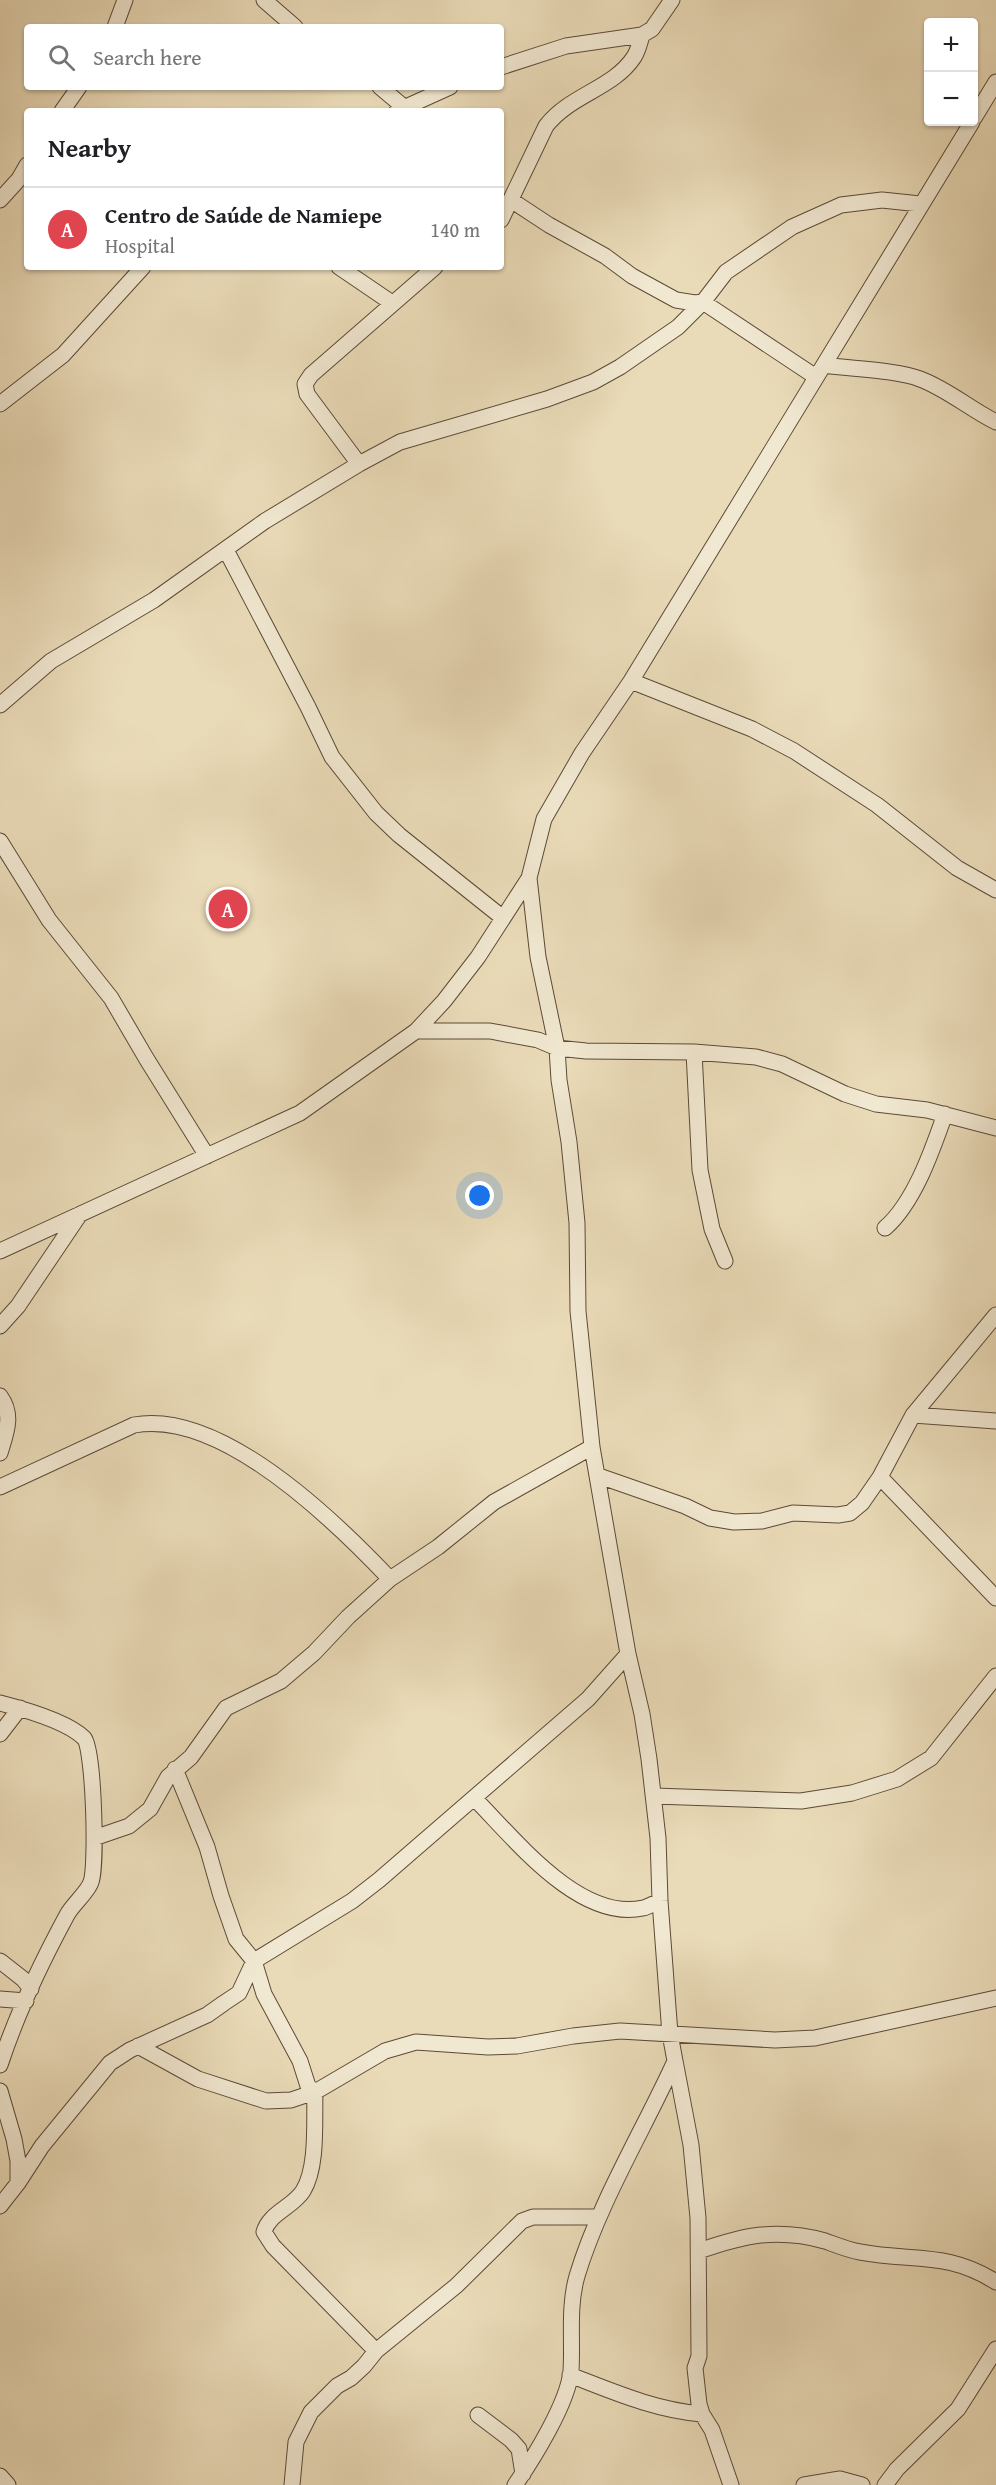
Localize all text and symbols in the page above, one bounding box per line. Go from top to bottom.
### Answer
map controls [924,18,978,126]
button: + [924,18,978,72]
search box [24,24,504,90]
icon: search [45,41,78,74]
text: Search here [93,41,202,73]
button: − [924,72,978,126]
text: Nearby [48,128,131,167]
text: Centro de Saúde de Namiepe [105,199,382,231]
text: A [61,215,74,244]
text: 140 m [430,215,480,244]
text: Hospital [105,231,175,260]
pin: A [208,886,248,932]
your location [465,1181,494,1210]

